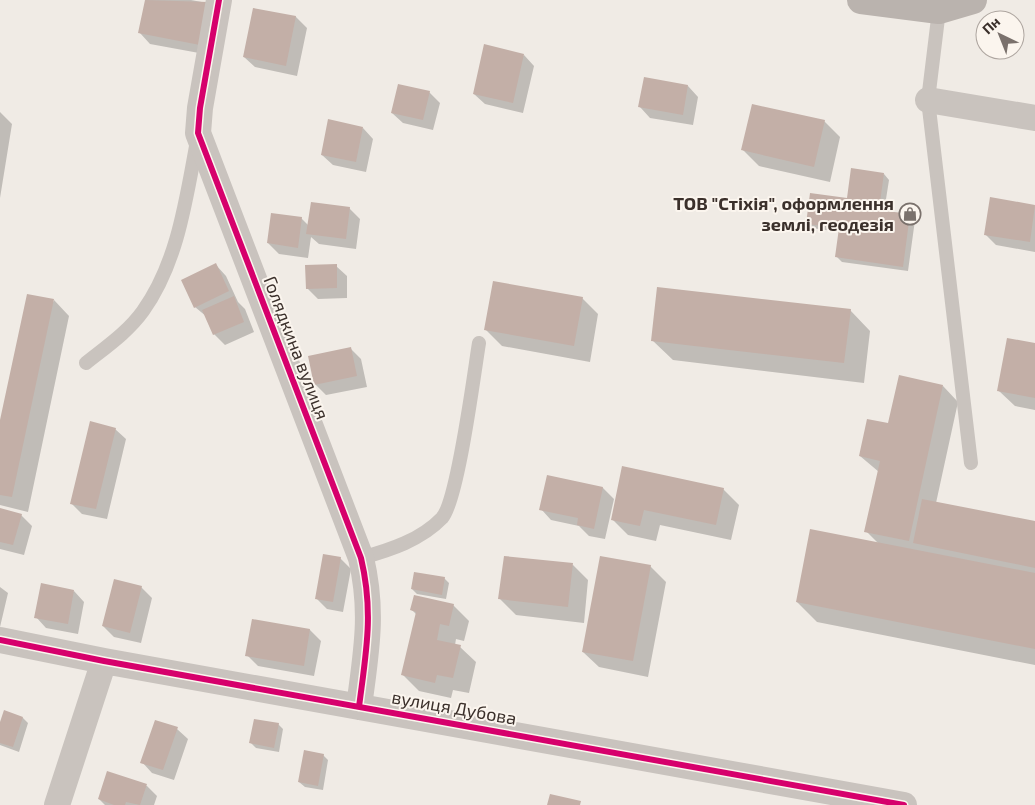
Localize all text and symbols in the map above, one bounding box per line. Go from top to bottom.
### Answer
north arrow [975,10,1025,60]
text: Пн [978,13,1003,38]
place label: ТОВ "Стіхія", оформлення землі, геодезія [673,192,894,235]
shop icon: ТОВ "Стіхія", оформлення землі, геодезія [898,202,922,226]
street label: Голядкина вулиця [259,273,334,422]
street label: вулиця Дубова [390,685,518,729]

